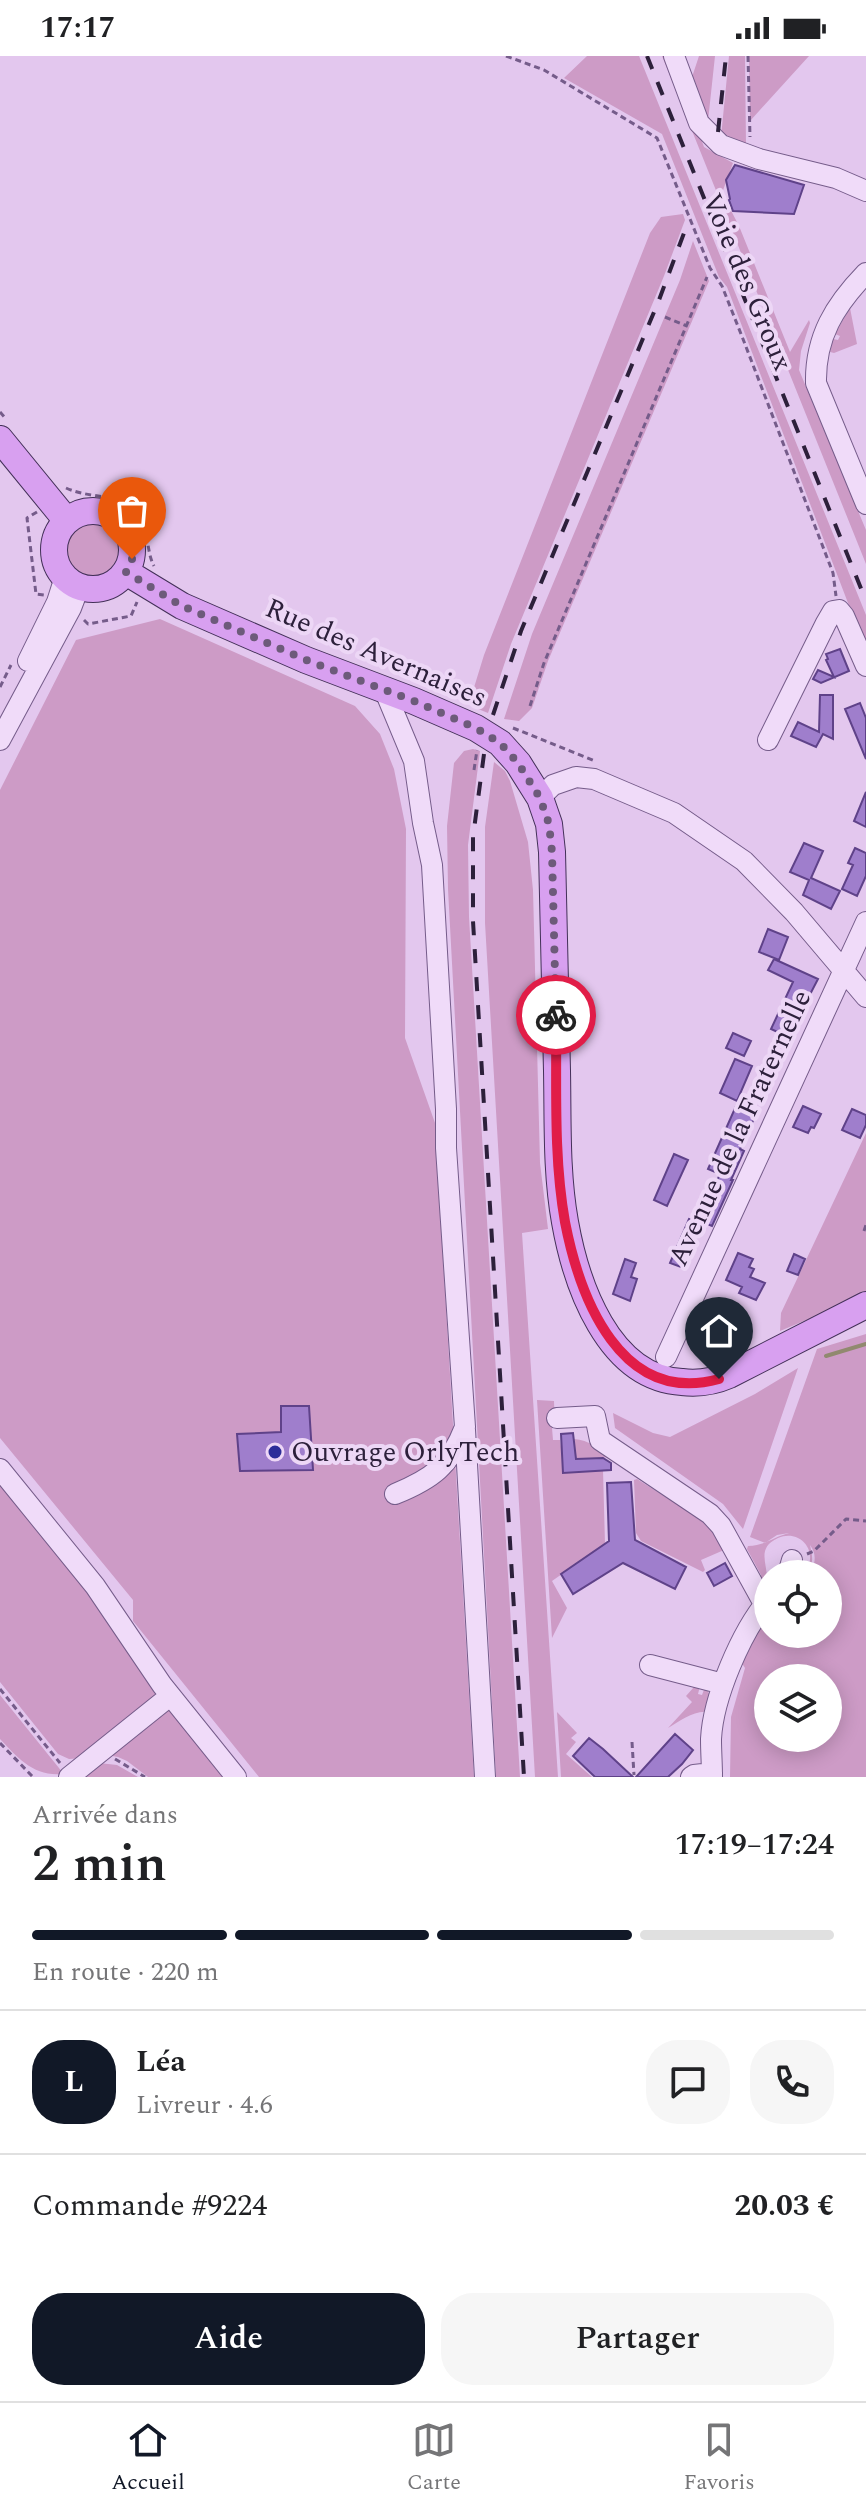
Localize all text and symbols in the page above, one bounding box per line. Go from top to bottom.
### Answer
text: 17:17 [40,5,115,51]
street label: Voie des Groux [690,186,804,378]
pin [98,477,166,559]
icon: bag [110,489,154,533]
street label: Rue des Avernaises [258,587,494,719]
courier [516,975,596,1055]
street label: Avenue de la Fraternelle [657,983,823,1273]
icon: bike [534,993,578,1037]
pin [685,1297,753,1379]
icon: home [697,1309,741,1353]
place label: Ouvrage OrlyTech [291,1431,519,1474]
marker: Ouvrage OrlyTech [266,1443,284,1461]
map controls [754,1560,842,1752]
button: locate [754,1560,842,1648]
button: layers [754,1664,842,1752]
text: Arrivée dans [32,1795,178,1835]
text: 17:19–17:24 [675,1822,834,1868]
text: 2 min [32,1825,167,1904]
text: En route · 220 m [32,1952,219,1992]
text: Léa [136,2039,186,2085]
button: chat [646,2040,730,2124]
button: phone [750,2040,834,2124]
text: L [64,2059,84,2105]
text: Livreur · 4.6 [136,2085,273,2125]
text: Commande #9224 [32,2183,267,2229]
text: 20.03 € [734,2183,834,2229]
button: Aide [32,2293,425,2385]
button: Partager [441,2293,834,2385]
tab: Accueil [111,2418,185,2499]
tab: Carte [407,2418,461,2499]
tab: Favoris [683,2418,755,2499]

